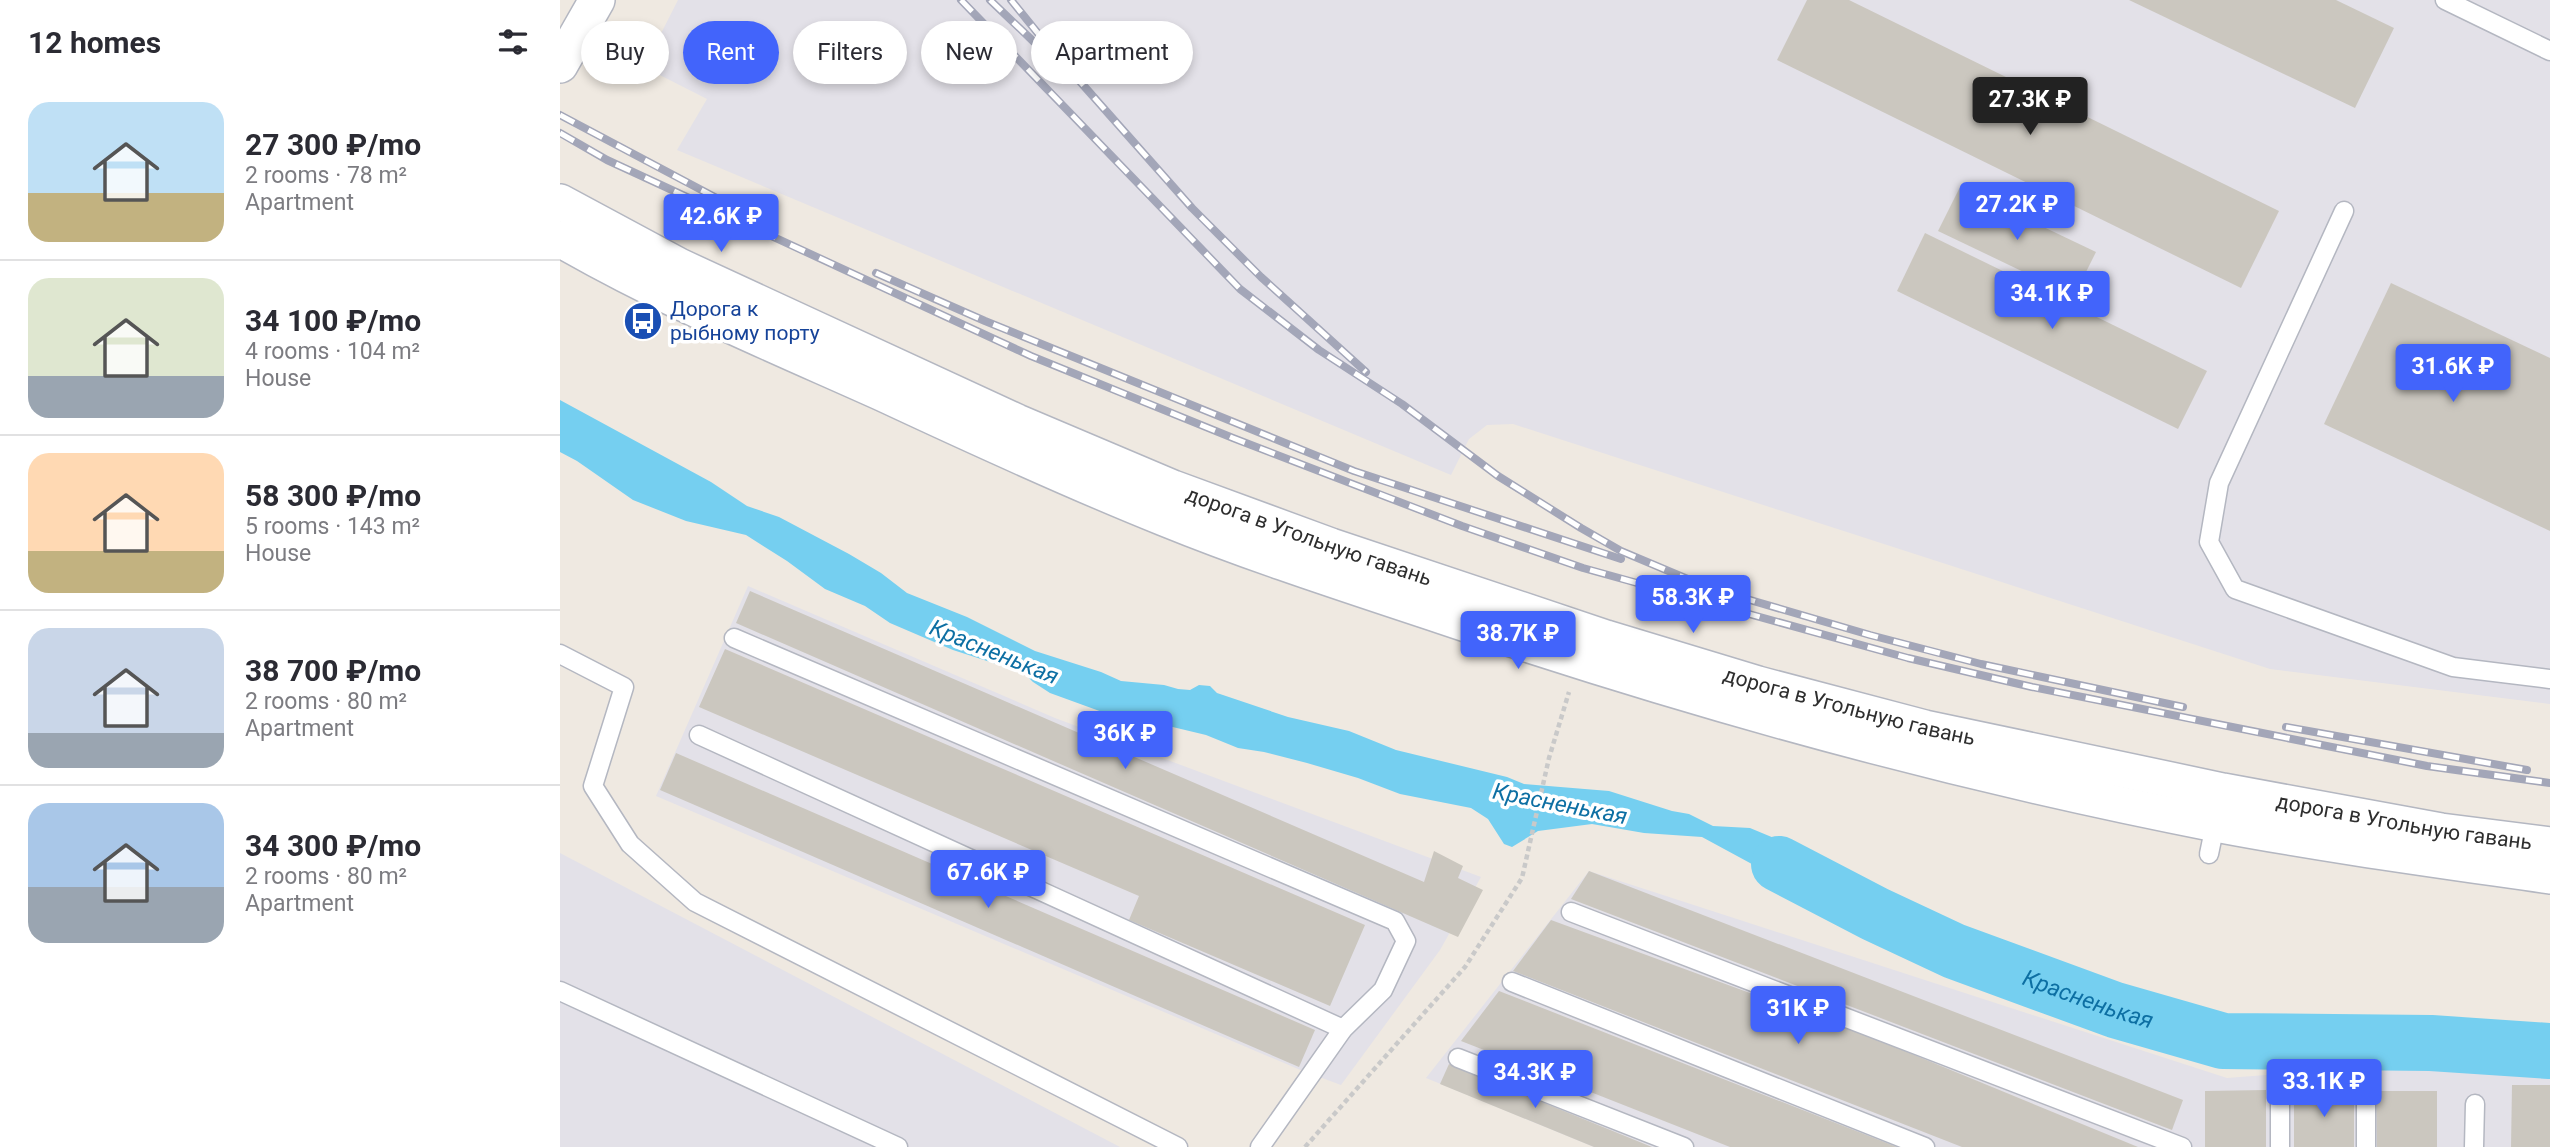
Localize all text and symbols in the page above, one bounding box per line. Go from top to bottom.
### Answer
chip: Buy [581,21,669,84]
chip: Rent [683,21,779,84]
chip: Filters [793,21,907,84]
chip: New [921,21,1017,84]
chip: Apartment [1031,21,1193,84]
icon: filters [494,23,532,61]
text: 12 homes [28,25,161,60]
pin: 27.3K ₽ [1965,78,2095,137]
text: 27.3K ₽ [1989,86,2071,113]
text: 27 300 ₽/mo [245,127,421,162]
icon: home [84,130,168,214]
text: 2 rooms · 78 m² [245,162,407,189]
pin: 27.2K ₽ [1952,182,2082,242]
text: Apartment [245,189,354,216]
text: 27.2K ₽ [1976,191,2058,218]
pin: 42.6K ₽ [656,194,786,254]
text: 42.6K ₽ [680,203,762,230]
pin: 34.1K ₽ [1987,272,2117,331]
text: 34.1K ₽ [2011,280,2093,307]
place label: Дорога к рыбному порту [670,297,820,345]
bus stop icon: Дорога к рыбному порту [622,300,664,342]
text: 34 100 ₽/mo [245,303,421,338]
icon: home [84,306,168,390]
text: 4 rooms · 104 m² [245,338,420,365]
pin: 31.6K ₽ [2388,344,2518,404]
text: 31.6K ₽ [2412,353,2494,380]
text: House [245,365,311,392]
text: 58 300 ₽/mo [245,478,421,513]
icon: home [84,481,168,565]
street label: дорога в Угольную гавань [1183,482,1435,591]
text: 5 rooms · 143 m² [245,513,420,540]
text: House [245,540,311,567]
pin: 58.3K ₽ [1628,576,1758,635]
text: 58.3K ₽ [1652,584,1734,611]
pin: 38.7K ₽ [1453,612,1583,671]
water label: Красненькая [926,614,1062,690]
text: 38.7K ₽ [1477,620,1559,647]
text: 38 700 ₽/mo [245,653,421,688]
icon: home [84,656,168,740]
street label: дорога в Угольную гавань [1721,662,1977,750]
text: 2 rooms · 80 m² [245,688,407,715]
pin: 36K ₽ [1076,712,1174,771]
text: Apartment [245,715,354,742]
text: 36K ₽ [1094,720,1156,747]
water label: Красненькая [1490,778,1630,830]
street label: дорога в Угольную гавань [2274,789,2533,855]
text: 34 300 ₽/mo [245,828,421,863]
icon: home [84,831,168,915]
pin: 67.6K ₽ [923,850,1053,910]
text: 67.6K ₽ [947,859,1029,886]
text: 2 rooms · 80 m² [245,863,407,890]
text: Apartment [245,890,354,917]
water label: Красненькая [2019,964,2157,1034]
pin: 31K ₽ [1749,986,1847,1046]
text: 31K ₽ [1767,995,1829,1022]
pin: 34.3K ₽ [1470,1050,1600,1110]
text: 34.3K ₽ [1494,1059,1576,1086]
pin: 33.1K ₽ [2259,1060,2389,1119]
text: 33.1K ₽ [2283,1068,2365,1095]

